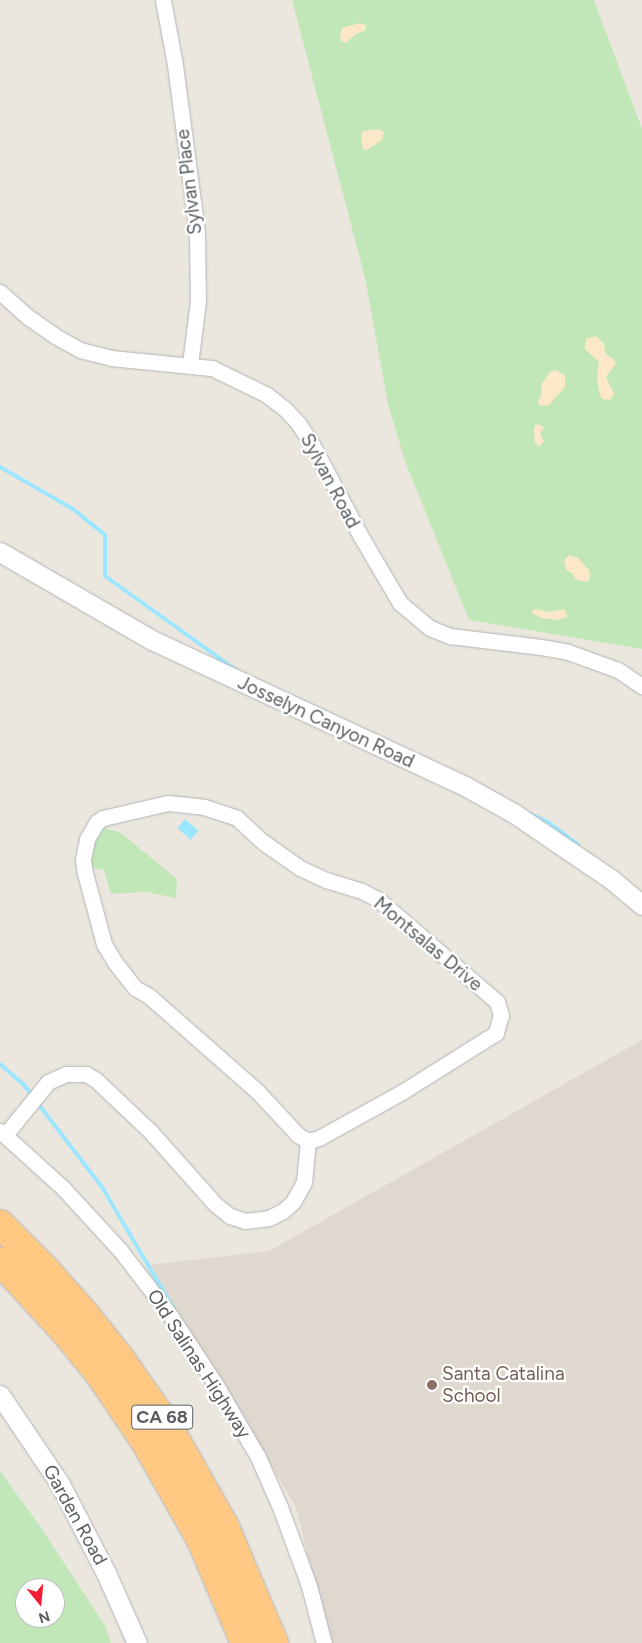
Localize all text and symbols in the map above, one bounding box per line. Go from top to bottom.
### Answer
street label: Sylvan Place [171,128,207,236]
street label: Sylvan Road [295,430,365,532]
street label: Josselyn Canyon Road [234,671,418,773]
street label: Montsalas Drive [369,892,487,996]
street label: Old Salinas Highway [142,1285,256,1443]
place label: Santa Catalina School [442,1363,565,1407]
marker: Santa Catalina School [426,1379,438,1391]
road number: CA 68 [131,1401,193,1432]
street label: Garden Road [38,1461,112,1569]
north arrow [15,1578,65,1628]
text: N [37,1607,52,1627]

